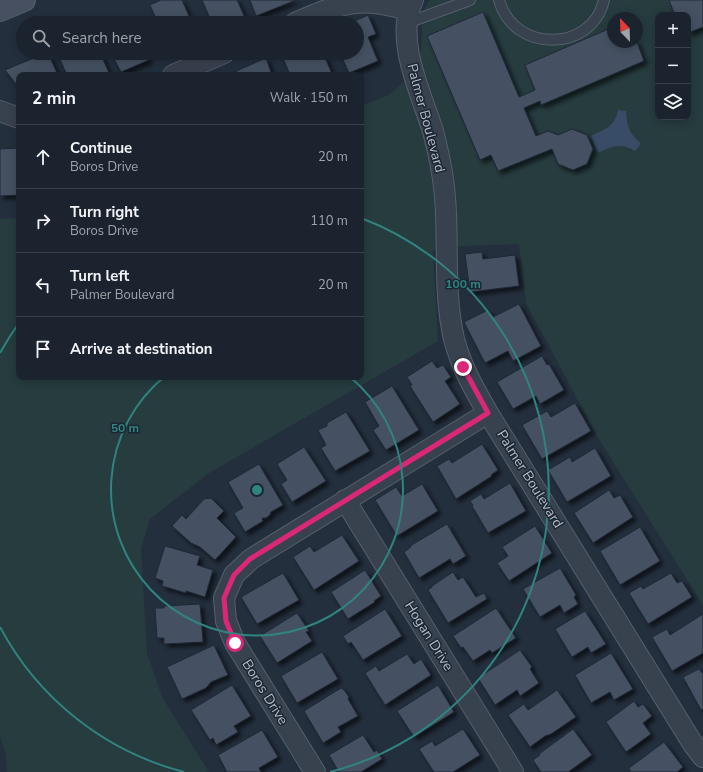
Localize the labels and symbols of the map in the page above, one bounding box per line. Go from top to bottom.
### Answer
north arrow [607,12,643,48]
street label: Palmer Boulevard [402,61,450,175]
text: 100 m [445,276,481,292]
route end [454,358,472,376]
text: 50 m [111,420,139,436]
street label: Palmer Boulevard [492,426,568,532]
centre of rings [250,483,264,497]
street label: Hogan Drive [400,598,458,674]
route start [226,634,244,652]
street label: Boros Drive [237,656,293,728]

